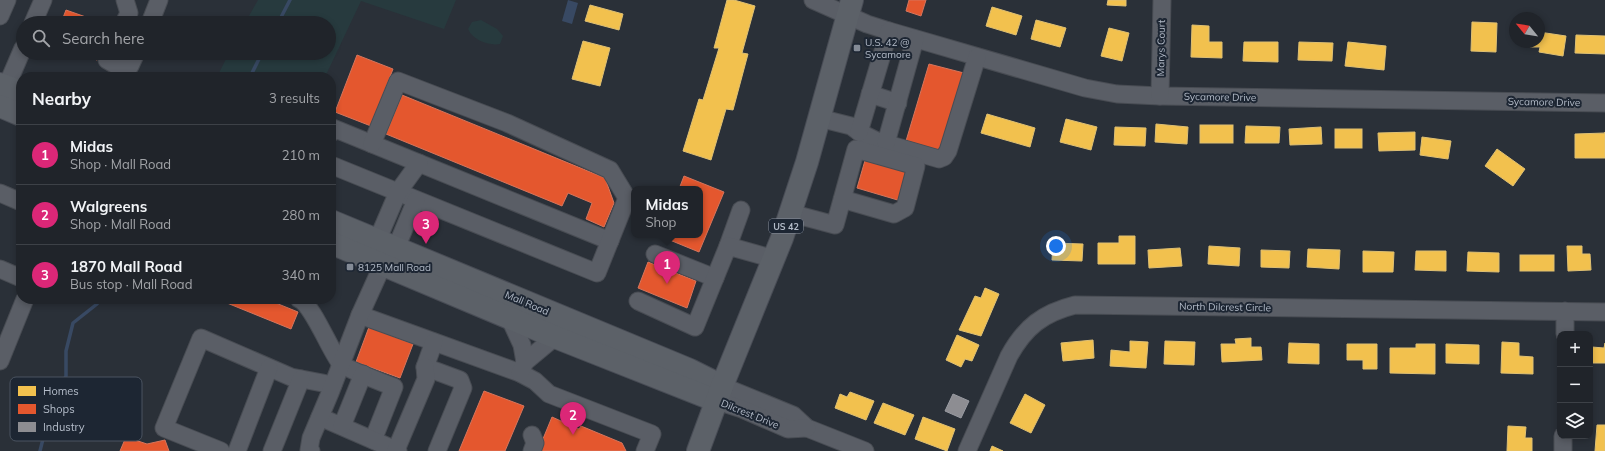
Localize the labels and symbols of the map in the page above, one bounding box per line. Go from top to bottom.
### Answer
north arrow [1509,12,1545,48]
street label: Marys Court [1154,19,1168,76]
place label: U.S. 42 @ Sycamore [865,36,911,61]
marker: U.S. 42 @ Sycamore [852,43,862,53]
street label: Sycamore Drive [1184,90,1256,104]
street label: Sycamore Drive [1508,95,1580,109]
pin: 3 [413,211,439,244]
road number: US 42 [769,219,803,233]
your location [1046,236,1066,256]
pin: 1 [654,251,680,284]
place label: 8125 Mall Road [358,261,431,274]
marker: 8125 Mall Road [345,262,355,272]
street label: Mall Road [503,288,551,318]
street label: North Dilcrest Circle [1179,300,1271,314]
legend [10,377,142,441]
text: Homes [43,384,79,398]
street label: Dilcrest Drive [719,396,781,432]
text: Shops [43,402,75,416]
pin: 2 [560,402,586,435]
text: Industry [43,420,85,434]

